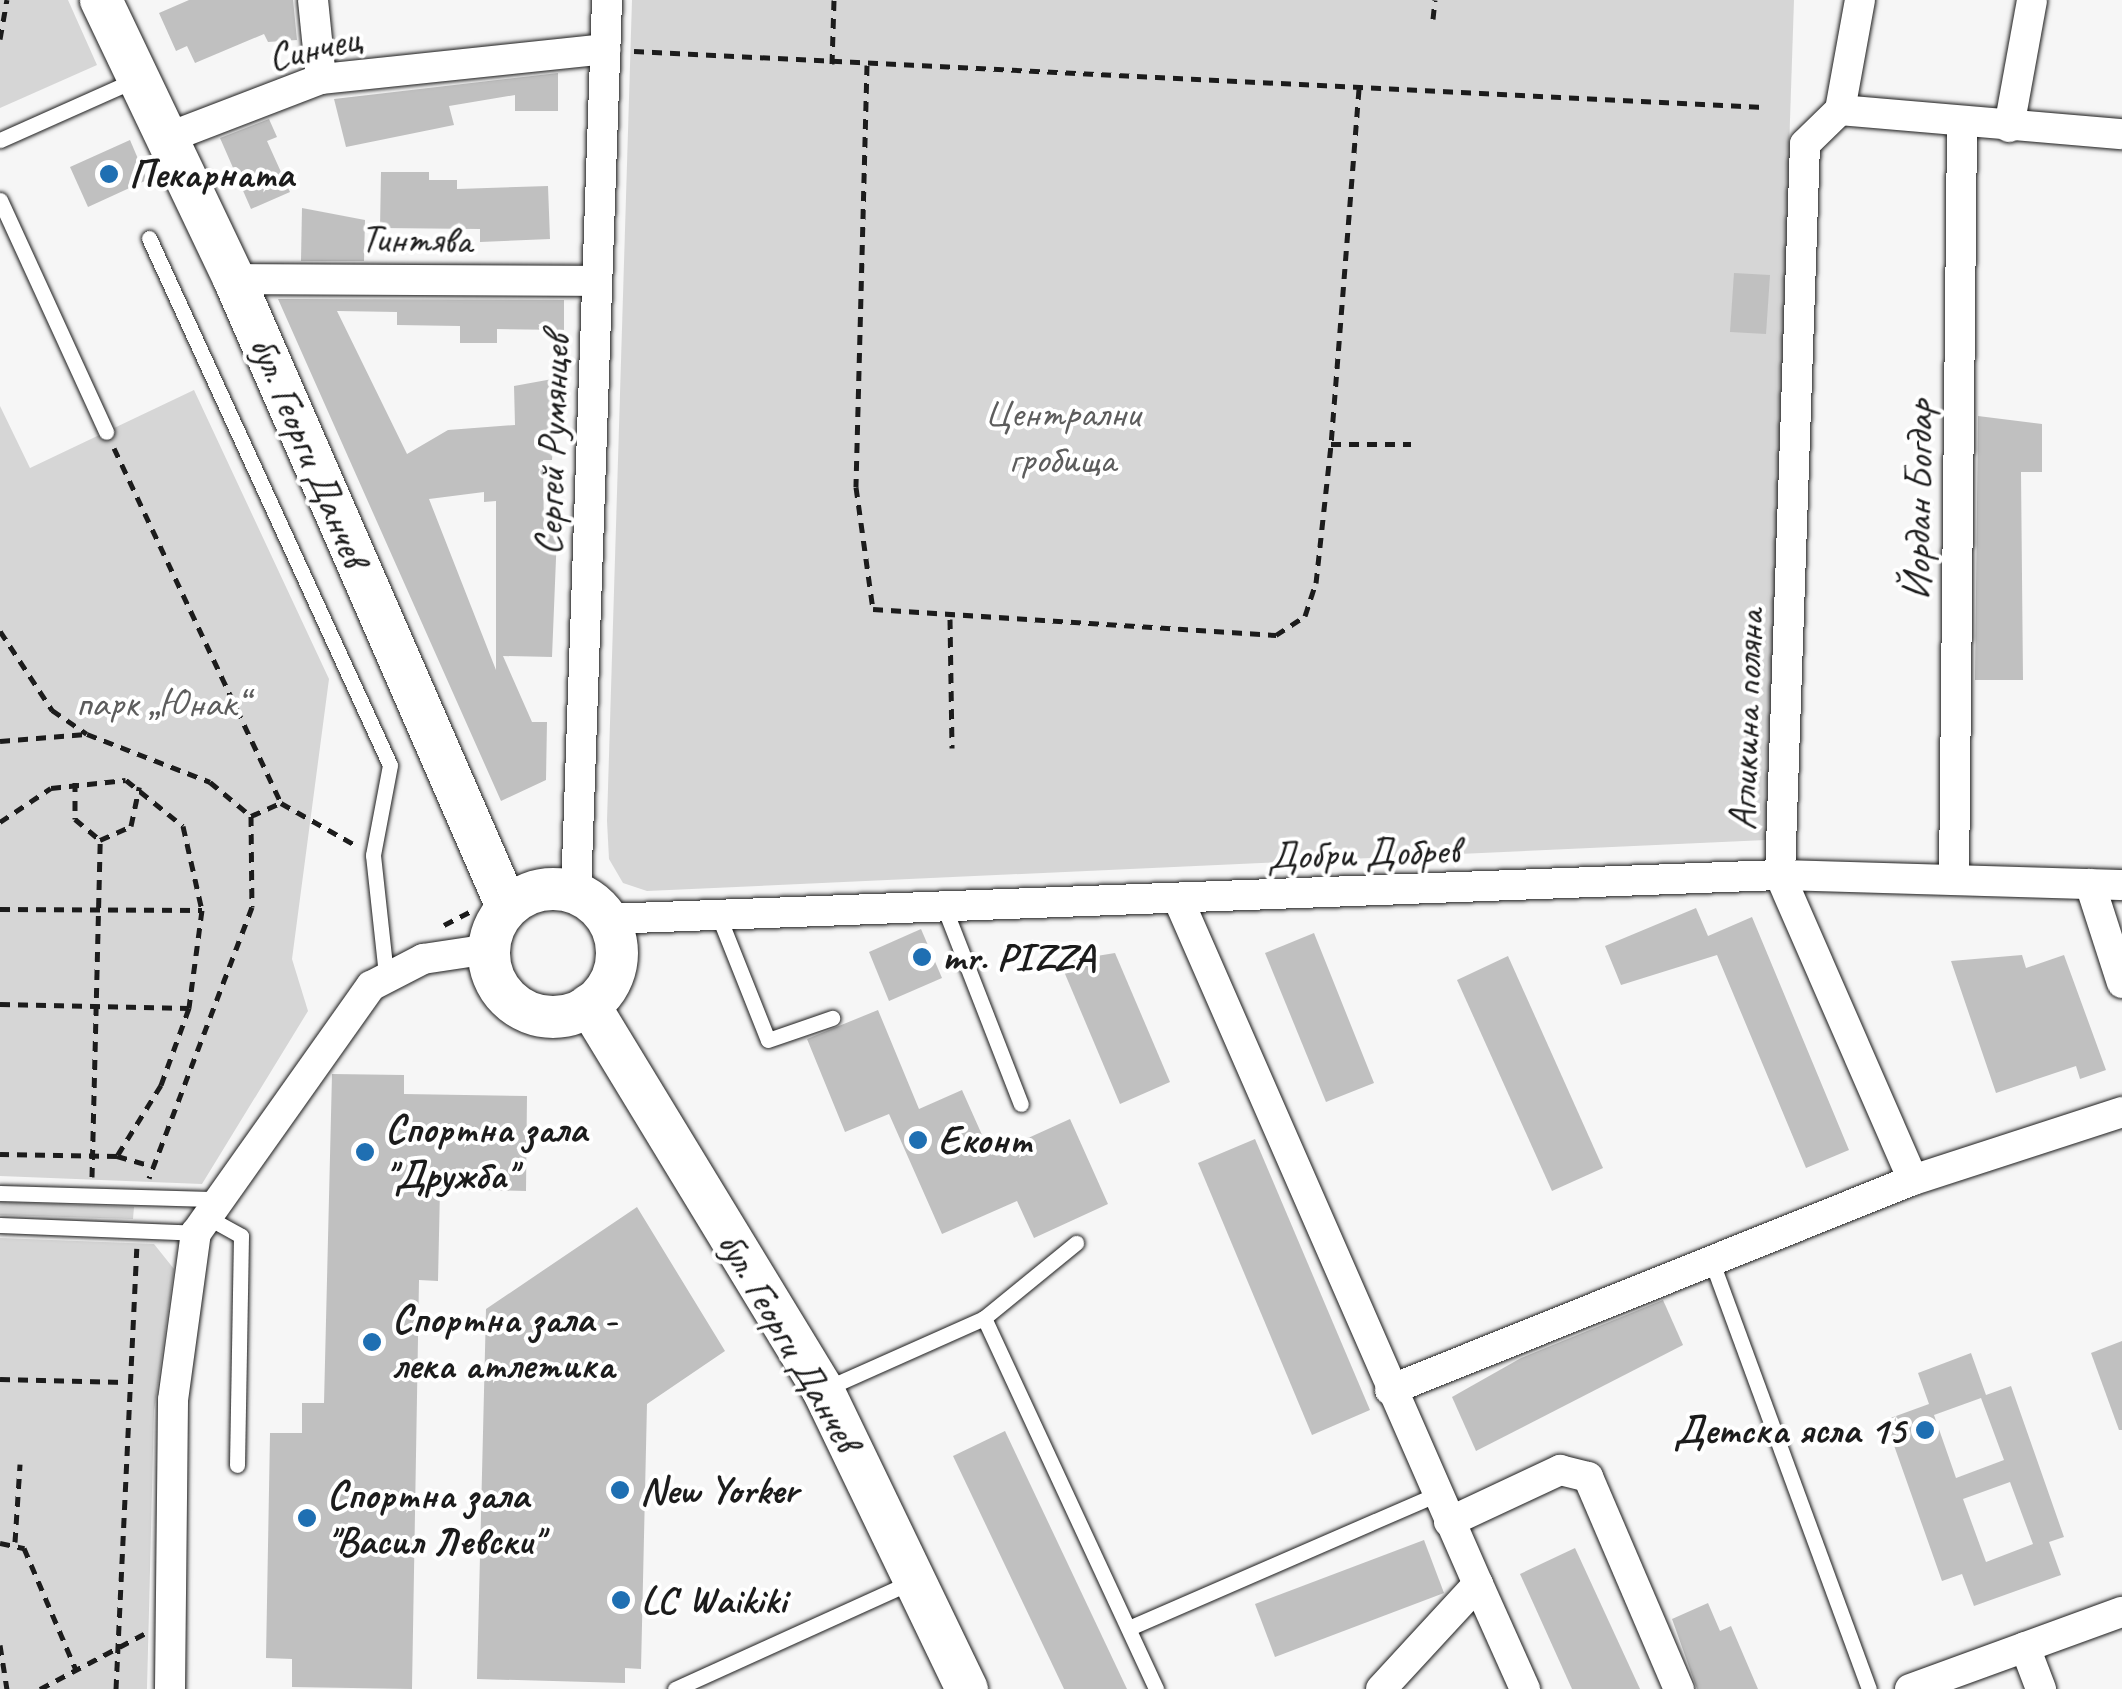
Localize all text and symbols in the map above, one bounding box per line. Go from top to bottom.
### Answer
street label: Синчец [263,14,365,82]
place label: Пекарната [129,150,293,198]
marker: Пекарната [98,163,120,185]
street label: Тинтява [360,214,472,264]
street label: бул. Георги Данчев [239,328,379,574]
street label: Сергей Румянцев [524,334,580,556]
park label: Централни гробища [984,389,1140,483]
street label: Йордан Богдар [1892,400,1944,600]
street label: Агликина поляна [1718,610,1774,830]
park label: парк „Юнак“ [75,679,247,727]
street label: Добри Добрев [1265,826,1461,880]
place label: mr. PIZZA [942,933,1094,981]
marker: mr. PIZZA [911,946,933,968]
place label: Спортна зала "Дружба" [385,1105,586,1199]
place label: Еконт [938,1116,1032,1164]
marker: Еконт [907,1129,929,1151]
marker: Спортна зала "Дружба" [354,1141,376,1163]
street label: бул. Георги Данчев [706,1222,872,1460]
place label: Спортна зала - лека атлетика [392,1295,616,1389]
marker: Спортна зала - лека атлетика [361,1331,383,1353]
place label: Детска ясла 15 [1675,1406,1905,1454]
marker: Детска ясла 15 [1914,1419,1936,1441]
place label: New Yorker [640,1466,798,1514]
place label: Спортна зала "Васил Левски" [327,1471,548,1565]
marker: New Yorker [609,1479,631,1501]
marker: Спортна зала "Васил Левски" [296,1507,318,1529]
place label: LC Waikiki [641,1576,786,1624]
marker: LC Waikiki [610,1589,632,1611]

